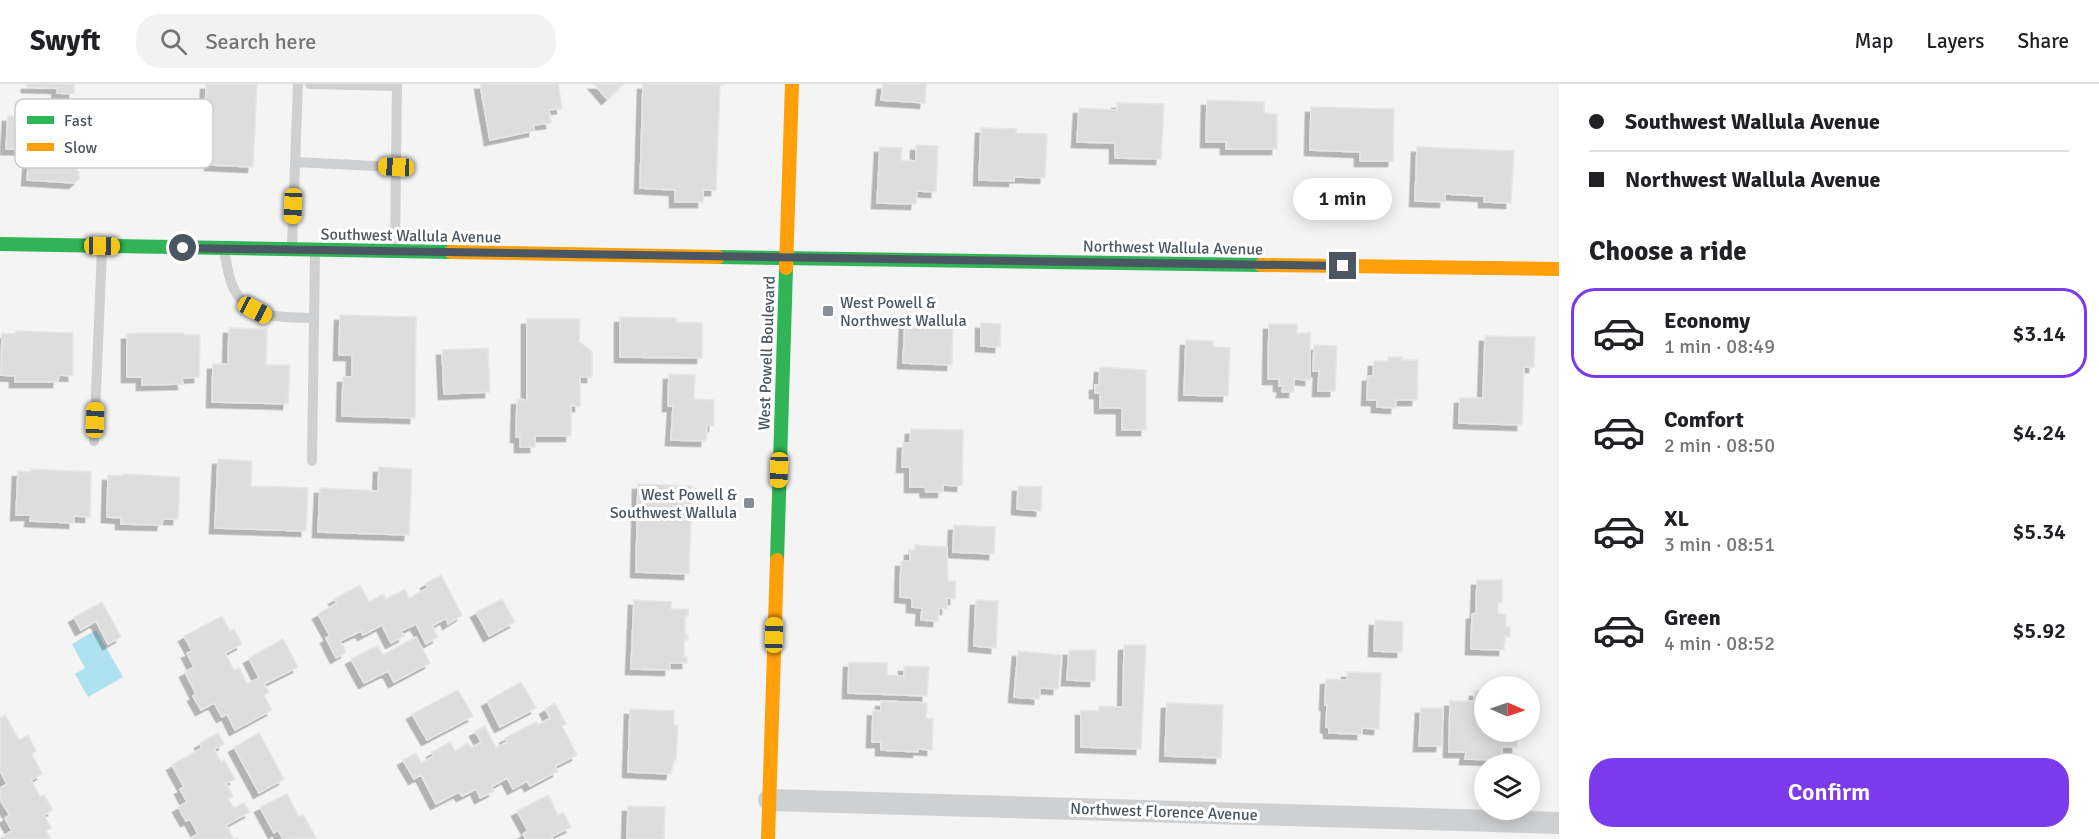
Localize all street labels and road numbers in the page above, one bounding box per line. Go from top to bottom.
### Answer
street label: Southwest Wallula Avenue [320,224,502,248]
street label: Northwest Wallula Avenue [1083,236,1263,260]
street label: West Powell Boulevard [754,275,780,431]
street label: Northwest Florence Avenue [1070,799,1258,825]

